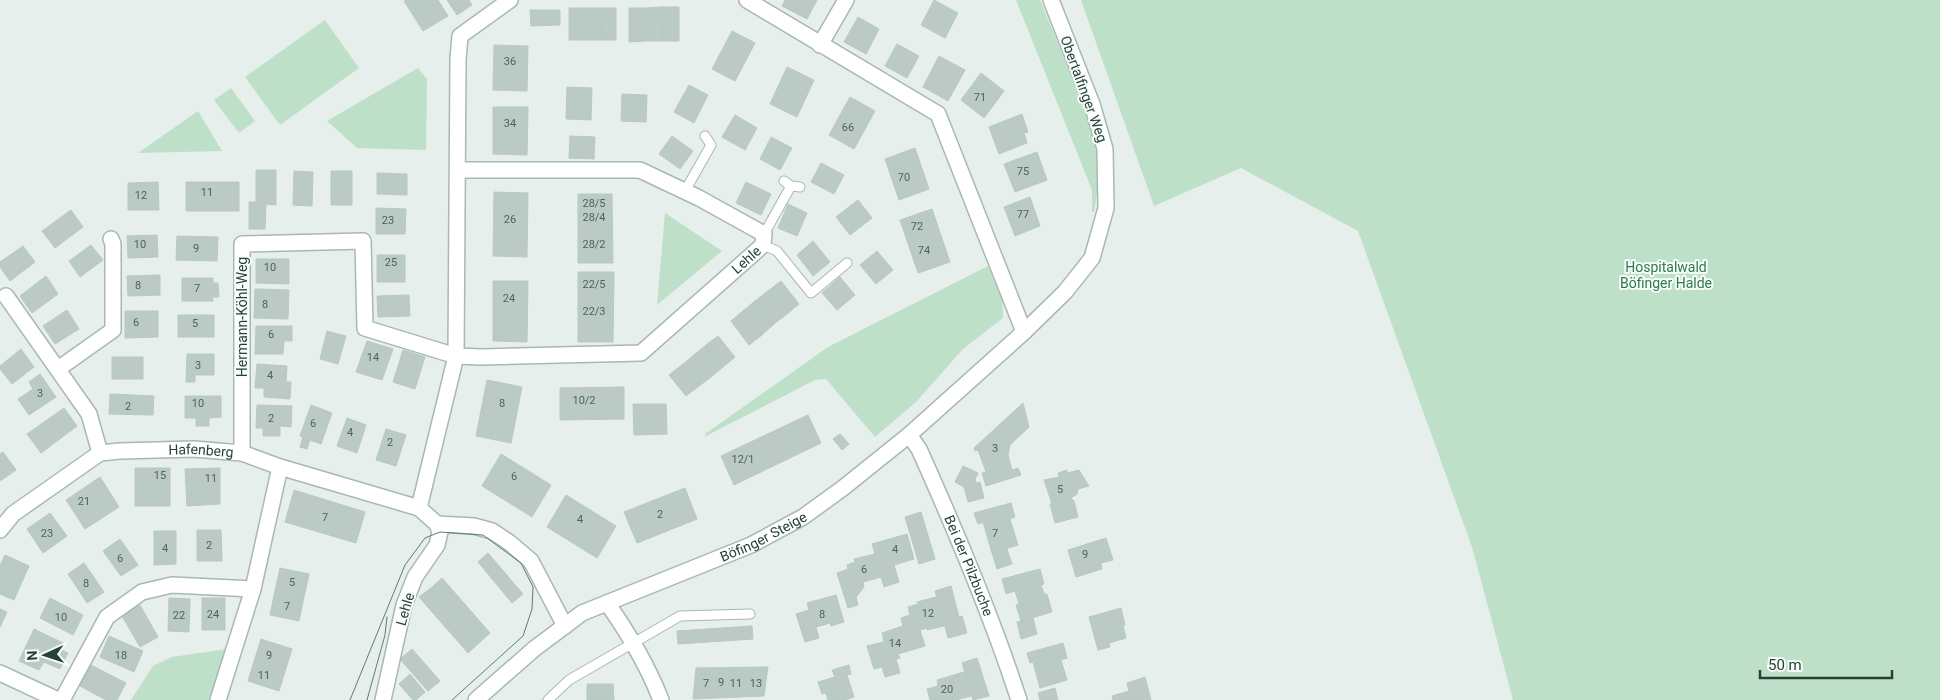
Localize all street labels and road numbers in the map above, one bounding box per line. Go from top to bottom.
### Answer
street label: Obertalfinger Weg [1057,34,1111,144]
street label: Lehle [728,243,764,277]
street label: Hermann-Köhl-Weg [234,257,250,377]
street label: Hafenberg [168,441,234,460]
street label: Böfinger Steige [718,509,809,565]
street label: Bei der Pilzbuche [941,513,996,618]
street label: Lehle [393,591,417,627]

